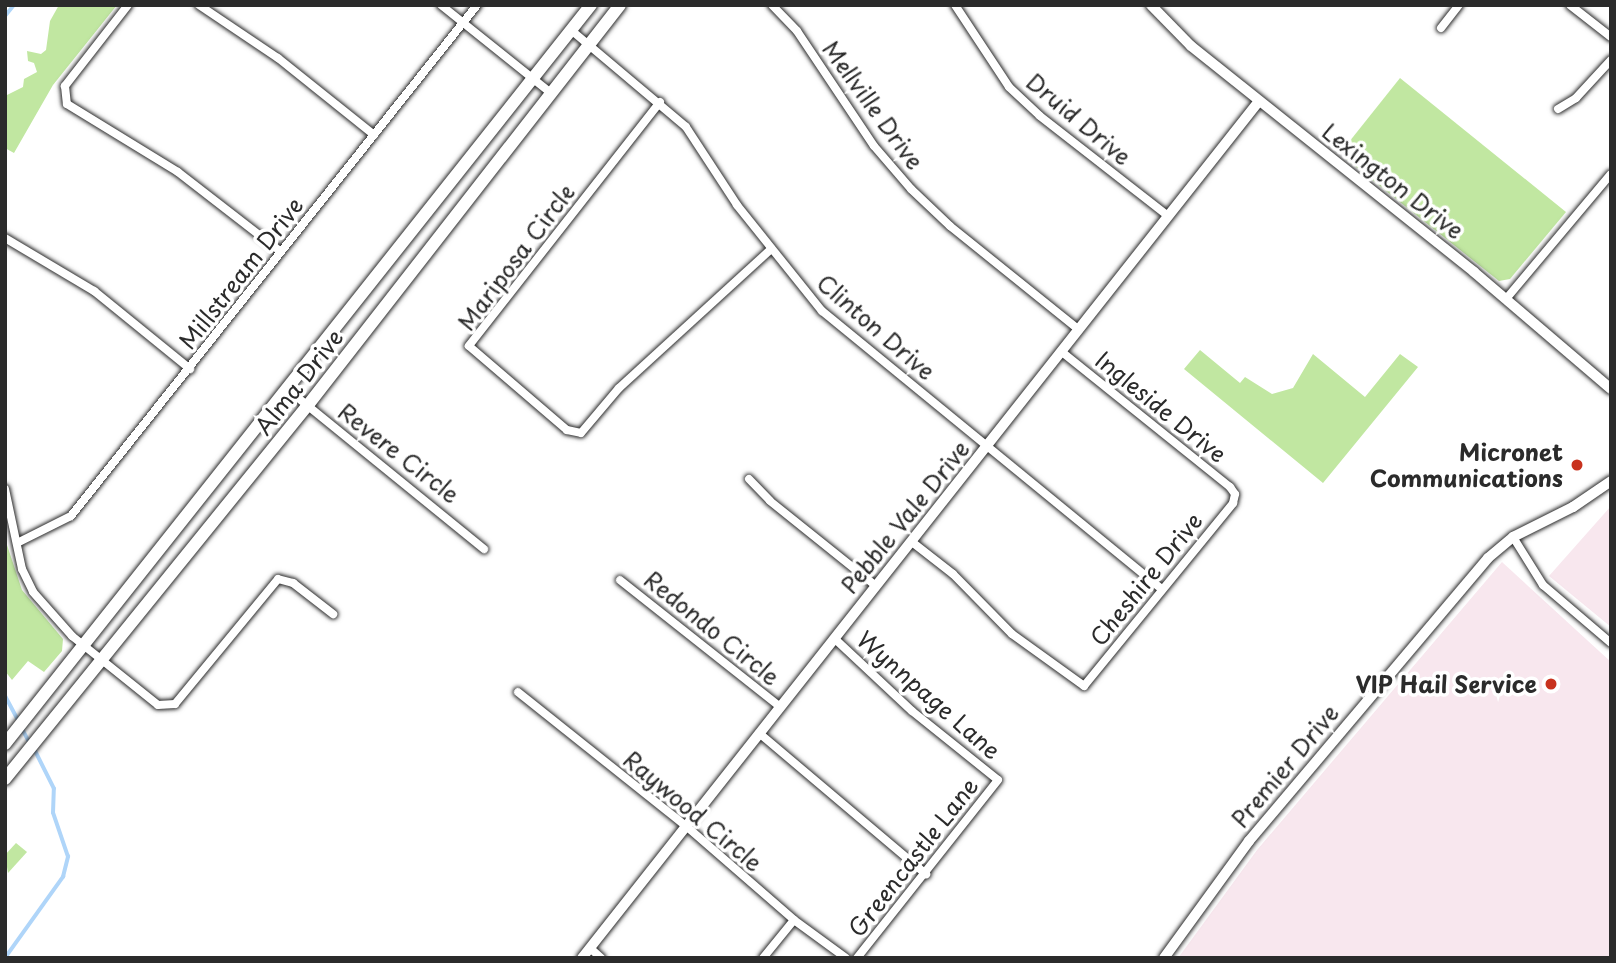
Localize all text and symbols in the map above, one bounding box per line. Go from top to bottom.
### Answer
street label: Mellville Drive [816,34,930,176]
street label: Druid Drive [1021,68,1137,170]
street label: Lexington Drive [1317,118,1469,244]
street label: Mariposa Circle [452,178,580,336]
street label: Millstream Drive [173,192,309,354]
street label: Clinton Drive [812,269,940,385]
street label: Alma Drive [249,324,349,440]
street label: Ingleside Drive [1090,346,1232,468]
street label: Revere Circle [332,397,466,509]
street label: Pebble Vale Drive [834,434,976,600]
place label: Micronet Communications [1370,438,1563,492]
marker: Micronet Communications [1569,457,1585,473]
street label: Cheshire Drive [1084,507,1208,651]
street label: Redondo Circle [639,565,785,691]
street label: Wynnpage Lane [852,626,1006,764]
place label: VIP Hail Service [1353,670,1537,698]
marker: VIP Hail Service [1543,676,1559,692]
street label: Premier Drive [1226,699,1344,833]
street label: Raywood Circle [618,745,768,877]
street label: Greencastle Lane [842,771,984,943]

